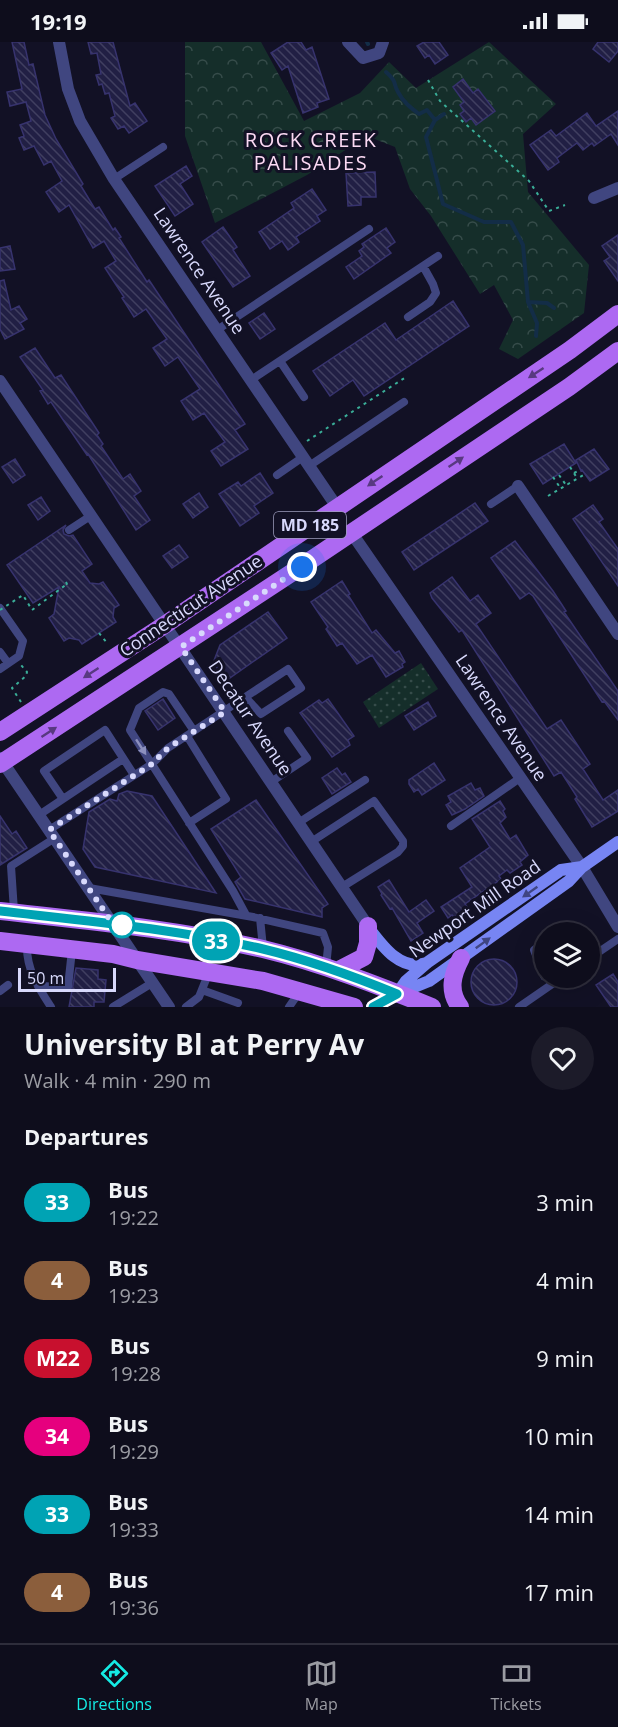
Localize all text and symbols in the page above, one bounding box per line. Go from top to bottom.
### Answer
text: 19:19 [30,6,87,36]
district label: ROCK CREEK PALISADES [245,126,377,176]
street label: Lawrence Avenue [149,202,251,338]
one-way arrow [528,367,545,378]
one-way arrow [448,456,464,468]
one-way arrow [366,476,383,487]
road number: MD 185 [274,512,346,538]
street label: Connecticut Avenue [114,548,267,662]
your location [287,552,317,582]
street label: Lawrence Avenue [451,649,553,785]
street label: Decatur Avenue [203,655,298,780]
one-way arrow [83,667,99,678]
one-way arrow [41,727,57,738]
one-way arrow [135,739,146,755]
street label: Newport Mill Road [404,854,545,963]
one-way arrow [523,886,539,898]
unlabelled marker [109,912,135,938]
line badge: 33 [189,922,243,960]
map controls [534,922,600,988]
button: layers [534,922,600,988]
text: 33 [204,927,228,955]
one-way arrow [475,937,490,949]
scale bar [18,965,116,992]
text: 50 m [27,967,64,989]
text: University Bl at Perry Av [24,1025,364,1063]
button: heart [531,1027,594,1090]
text: Walk · 4 min · 290 m [24,1067,211,1094]
text: Departures [24,1121,148,1151]
text: Bus [108,1174,148,1204]
text: 3 min [536,1187,594,1217]
text: 33 [45,1188,69,1216]
text: 19:22 [108,1204,159,1231]
text: Bus [108,1252,148,1282]
text: 4 min [536,1265,594,1295]
text: 4 [51,1266,63,1294]
text: 19:23 [108,1282,159,1309]
text: Bus [110,1330,150,1360]
text: 9 min [536,1343,594,1373]
text: M22 [36,1344,80,1372]
text: 19:28 [110,1360,161,1387]
text: Bus [108,1408,148,1438]
text: 10 min [524,1421,594,1451]
text: 34 [45,1422,69,1450]
text: 19:29 [108,1438,159,1465]
text: Bus [108,1486,148,1516]
text: 14 min [524,1499,594,1529]
text: 33 [45,1500,69,1528]
text: 19:33 [108,1516,159,1543]
text: Bus [108,1564,148,1594]
text: 17 min [524,1577,594,1607]
text: 4 [51,1578,63,1606]
text: 19:36 [108,1594,159,1621]
tab: Directions [76,1657,152,1715]
tab: Map [305,1657,338,1715]
tab: Tickets [490,1657,542,1715]

